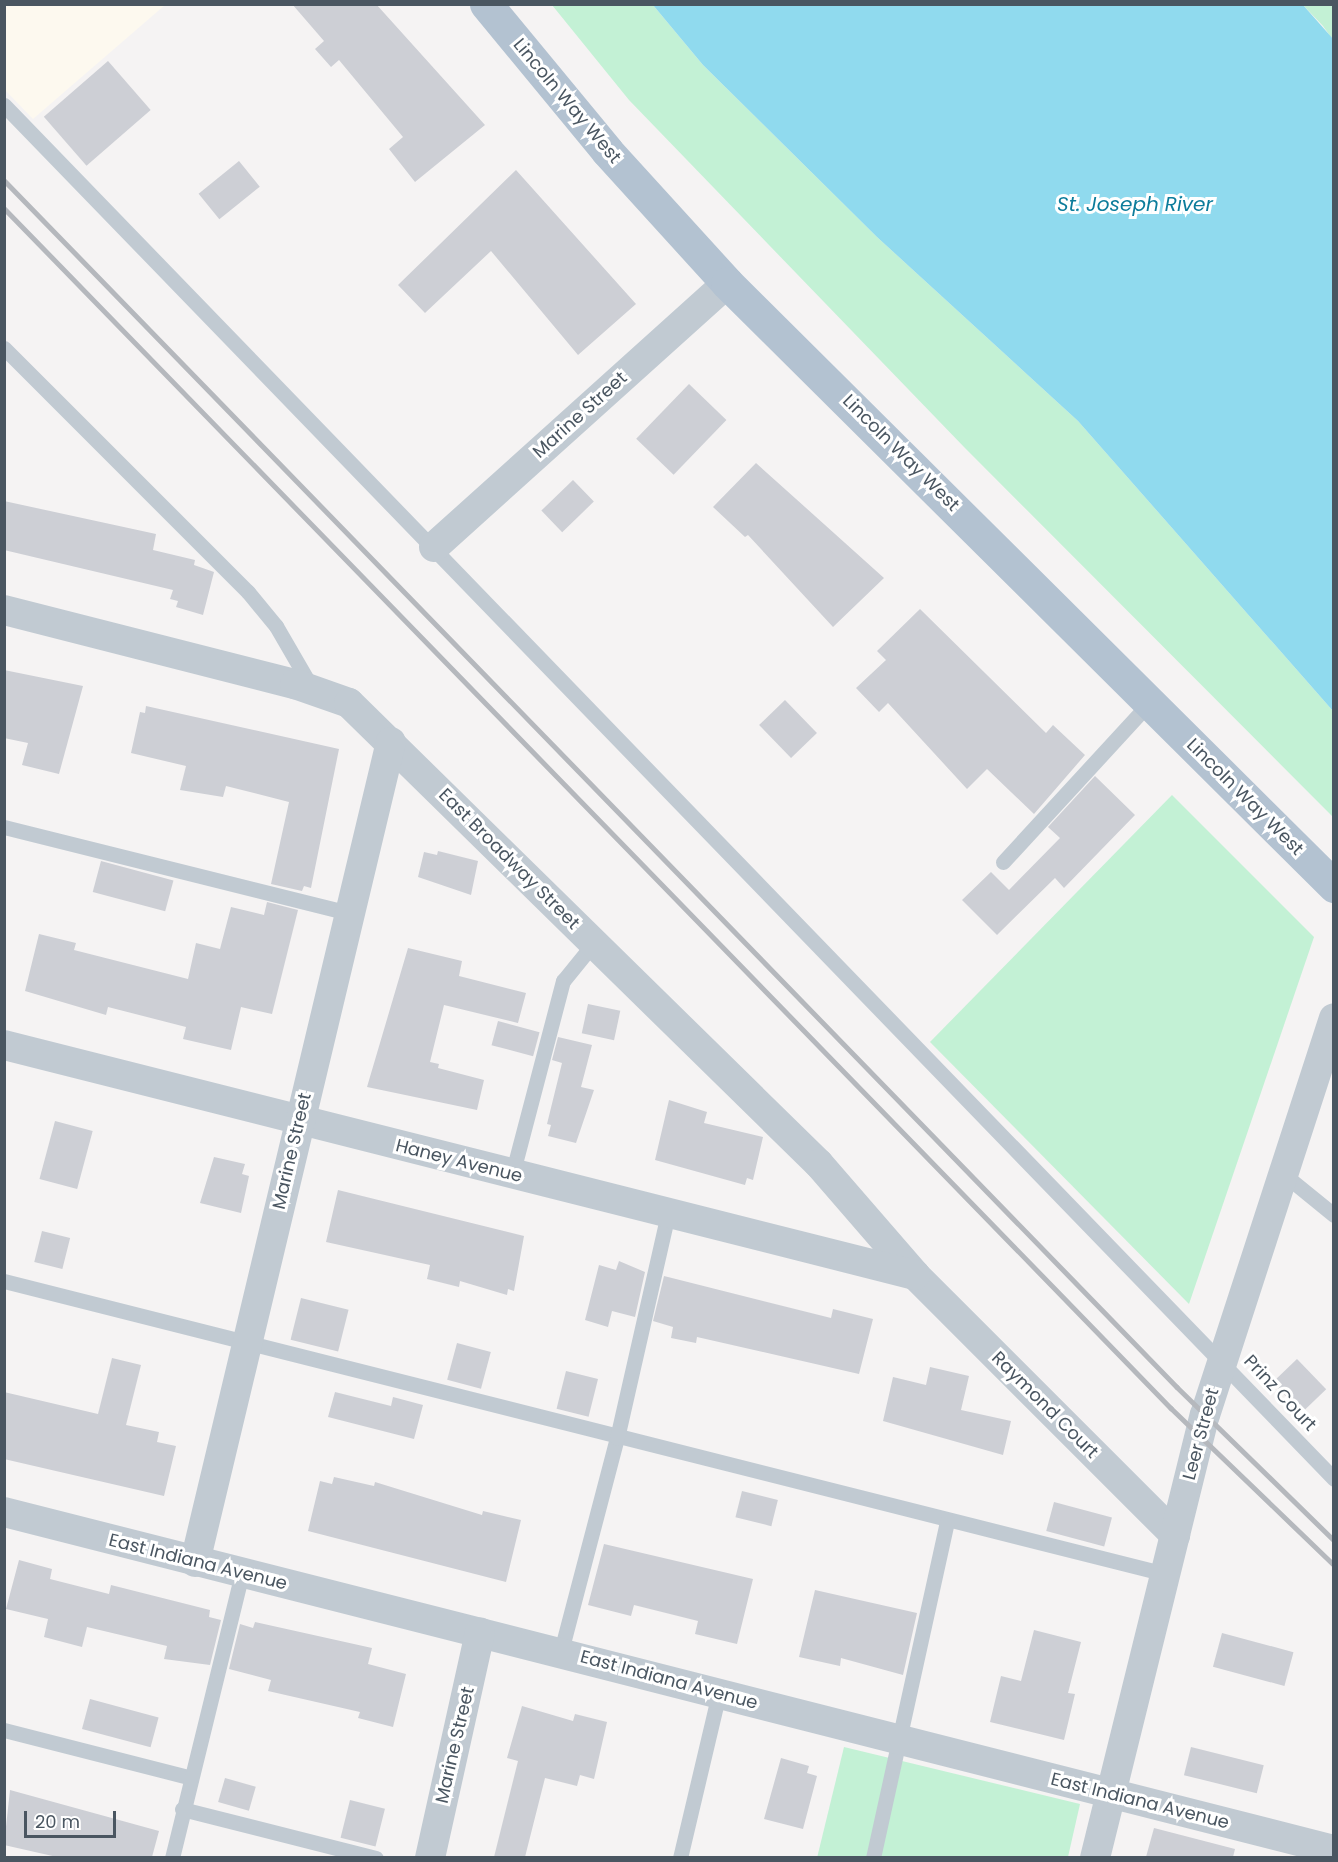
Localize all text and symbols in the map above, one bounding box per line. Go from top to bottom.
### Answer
street label: Lincoln Way West [509,34,625,168]
water label: St. Joseph River [1057,192,1213,216]
street label: Marine Street [529,367,631,463]
street label: Lincoln Way West [838,390,964,516]
street label: Lincoln Way West [1182,734,1308,860]
street label: East Broadway Street [434,784,584,934]
street label: Marine Street [268,1091,316,1211]
street label: Haney Avenue [393,1135,525,1187]
street label: Raymond Court [987,1347,1103,1463]
street label: Prinz Court [1239,1350,1321,1436]
street label: Leer Street [1178,1386,1224,1482]
street label: East Indiana Avenue [107,1529,289,1595]
street label: East Indiana Avenue [578,1646,760,1714]
street label: Marine Street [431,1685,479,1805]
street label: East Indiana Avenue [1049,1768,1231,1834]
scale bar [27,1799,118,1837]
text: 20 m [35,1809,80,1834]

